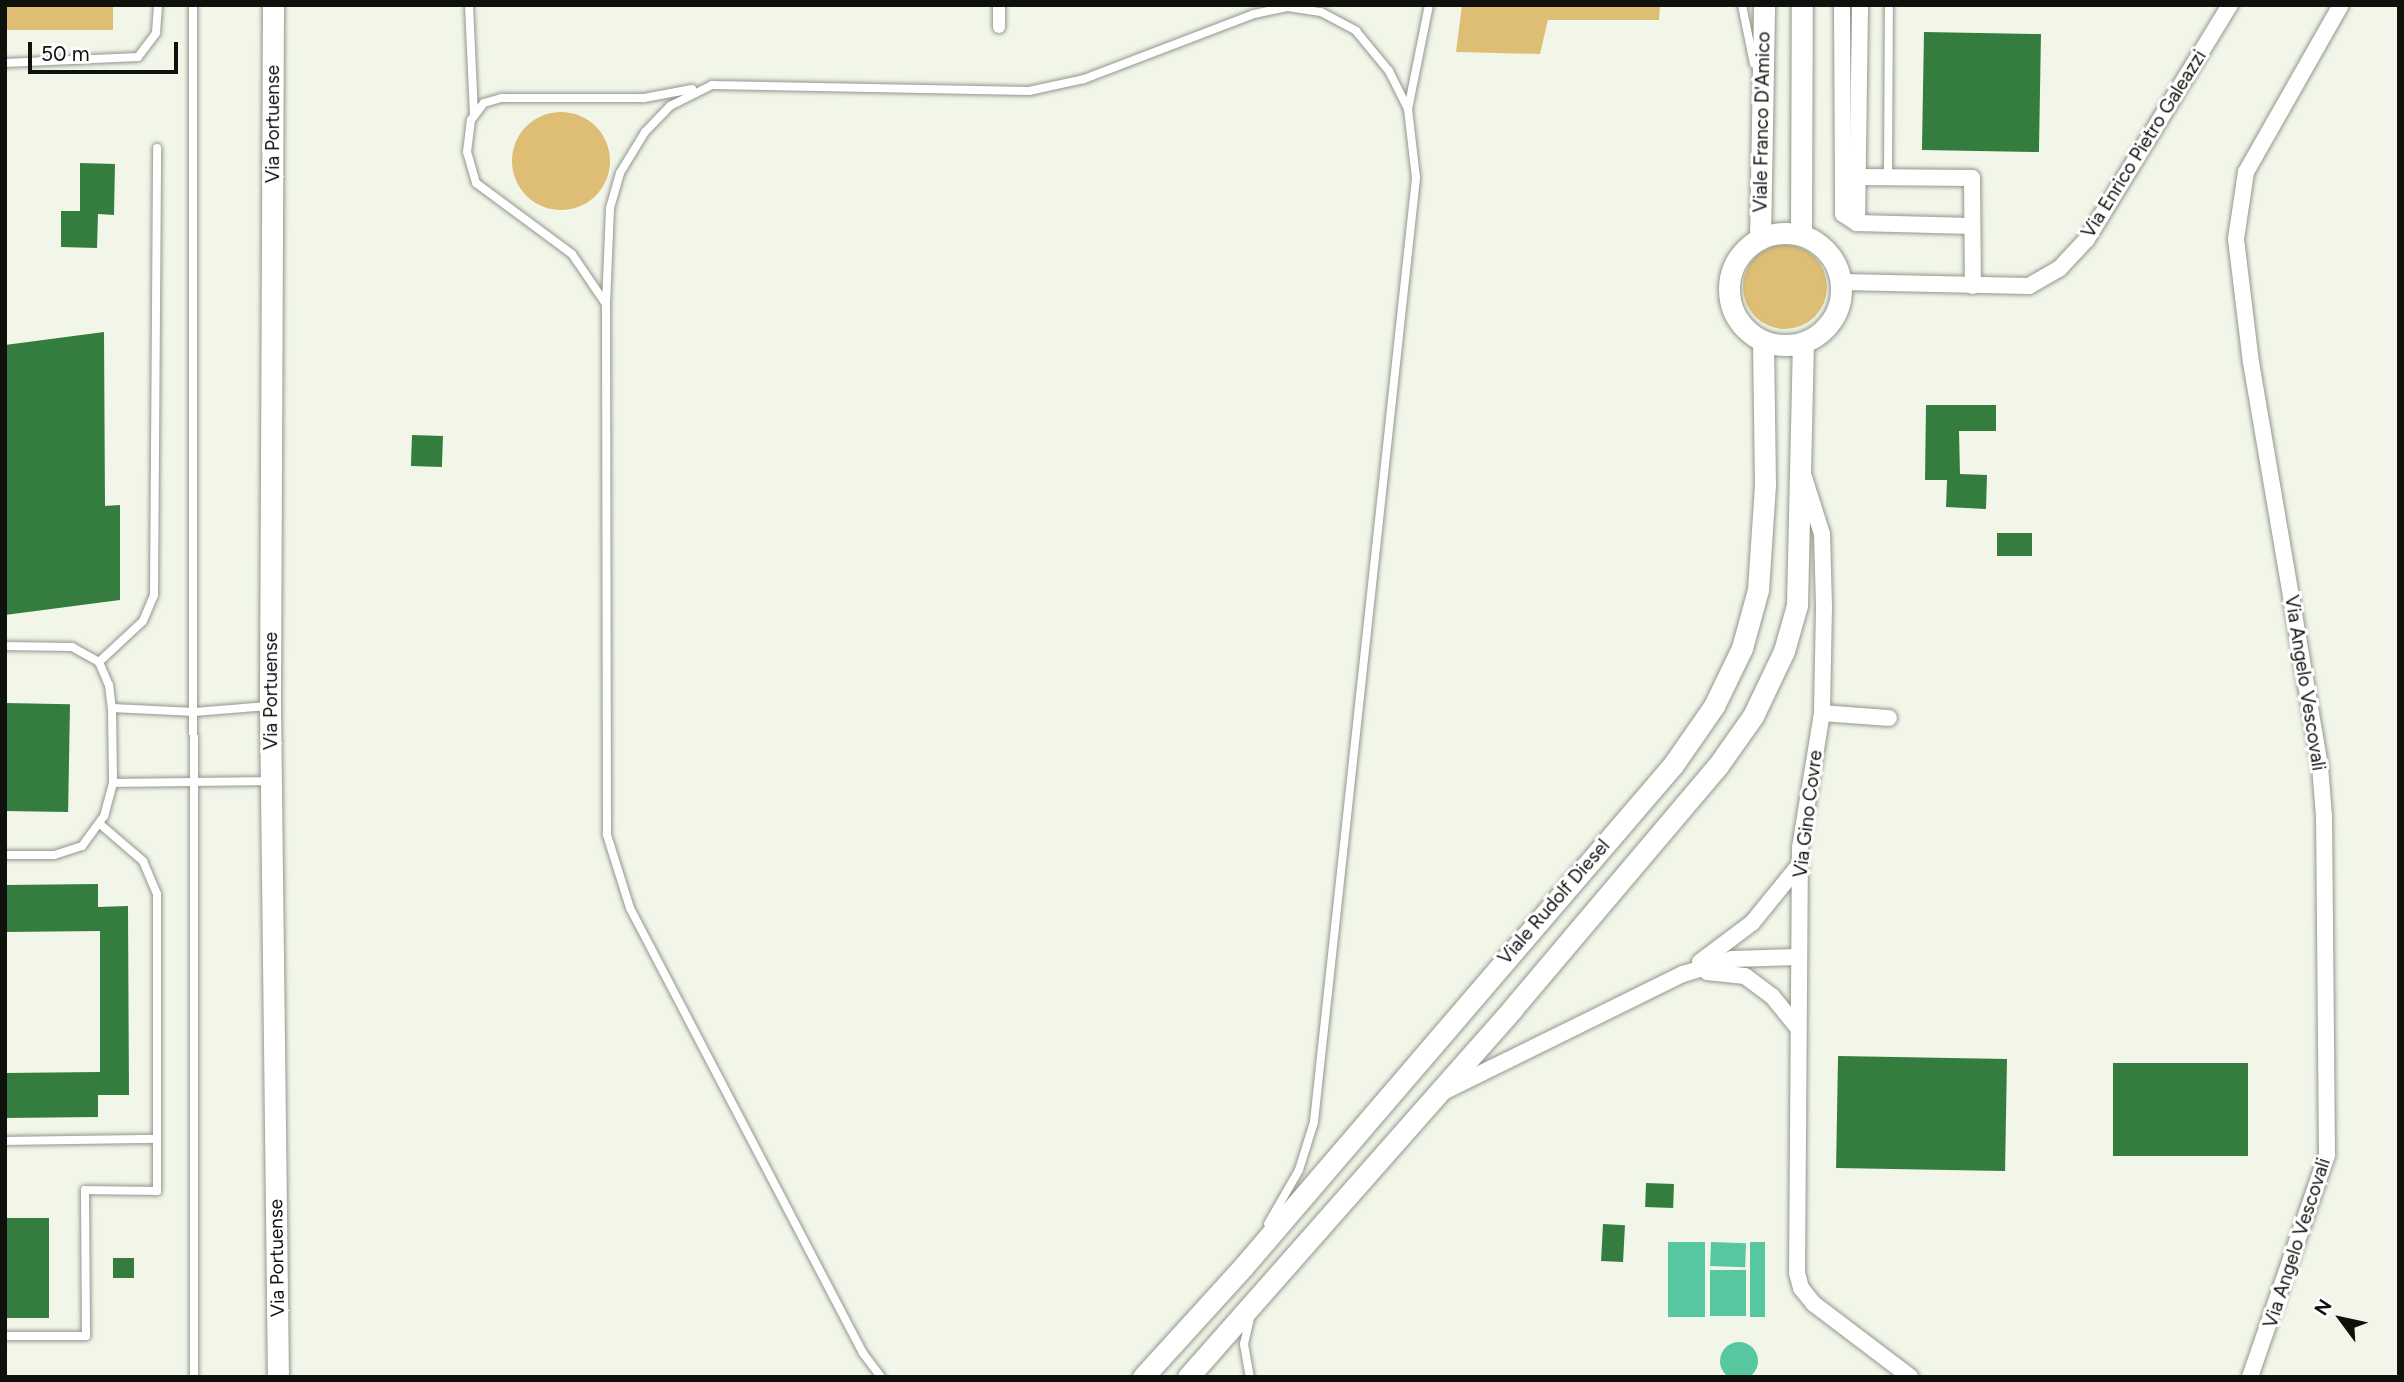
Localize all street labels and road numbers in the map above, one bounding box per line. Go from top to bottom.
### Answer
street label: Viale Franco D'Amico [1749,31,1775,213]
street label: Via Enrico Pietro Galeazzi [2077,46,2211,242]
street label: Via Portuense [262,65,284,183]
street label: Via Angelo Vescovali [2280,594,2330,772]
street label: Via Portuense [260,632,282,750]
street label: Via Gino Covre [1789,749,1827,879]
street label: Viale Rudolf Diesel [1493,835,1615,969]
street label: Via Angelo Vescovali [2259,1155,2335,1331]
street label: Via Portuense [265,1199,289,1317]

